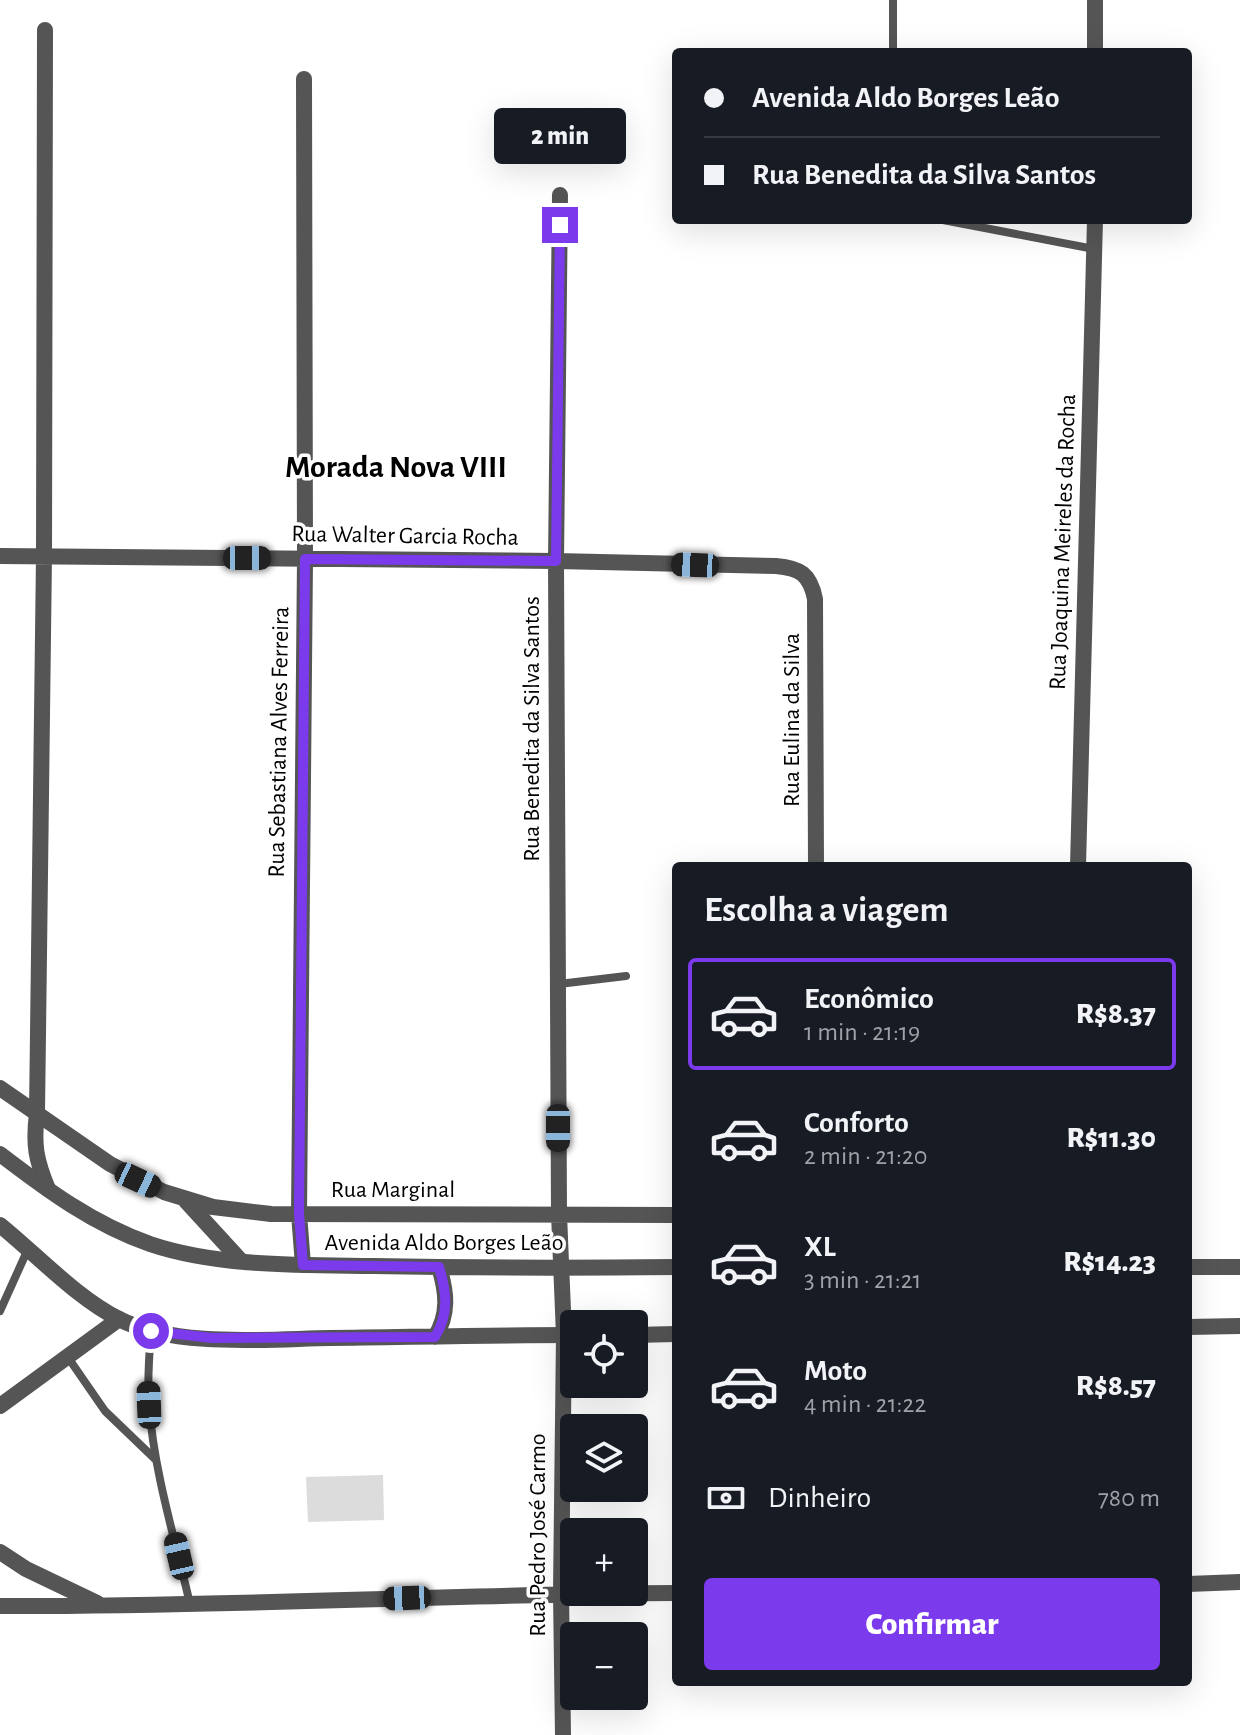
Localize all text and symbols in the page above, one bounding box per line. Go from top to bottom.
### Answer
text: Avenida Aldo Borges Leão [752,83,1060,113]
callout: 2 min [494,109,626,165]
text: 2 min [531,123,589,149]
text: Rua Benedita da Silva Santos [752,160,1096,190]
route end [542,207,578,243]
street label: Rua Joaquina Meireles da Rocha [1046,394,1080,690]
district label: Morada Nova VIII [285,451,507,483]
street label: Rua Walter Garcia Rocha [291,522,519,550]
car [223,546,271,570]
car [671,552,719,578]
street label: Rua Benedita da Silva Santos [520,596,544,862]
street label: Rua Sebastiana Alves Ferreira [265,606,293,878]
street label: Rua Eulina da Silva [780,633,804,807]
text: Escolha a viagem [704,892,949,928]
icon: car [708,978,780,1050]
text: Econômico [804,984,934,1014]
text: R$8.37 [1076,999,1156,1029]
text: 1 min · 21:19 [804,1019,920,1045]
icon: car [708,1102,780,1174]
car [546,1104,570,1152]
text: Conforto [804,1108,909,1138]
text: R$11.30 [1066,1123,1156,1153]
text: 2 min · 21:20 [804,1143,927,1169]
car [111,1159,165,1201]
street label: Rua Marginal [331,1178,455,1202]
icon: car [708,1226,780,1298]
street label: Avenida Aldo Borges Leão [324,1231,564,1255]
text: XL [804,1232,836,1262]
text: R$14.23 [1063,1247,1156,1277]
text: 3 min · 21:21 [804,1267,922,1293]
map controls [560,1310,648,1710]
button: locate [560,1310,648,1398]
route start [133,1313,169,1349]
icon: car [708,1350,780,1422]
text: Moto [804,1356,867,1386]
text: R$8.57 [1076,1371,1156,1401]
car [136,1381,162,1429]
text: 4 min · 21:22 [804,1391,926,1417]
button: layers [560,1414,648,1502]
street label: Rua Pedro José Carmo [526,1433,550,1637]
icon: cash [704,1476,748,1520]
text: Dinheiro [768,1483,871,1513]
text: 780 m [1098,1485,1160,1511]
button: + [560,1518,648,1606]
car [162,1530,196,1582]
button: Confirmar [704,1578,1160,1670]
car [383,1585,431,1611]
button: − [560,1622,648,1710]

